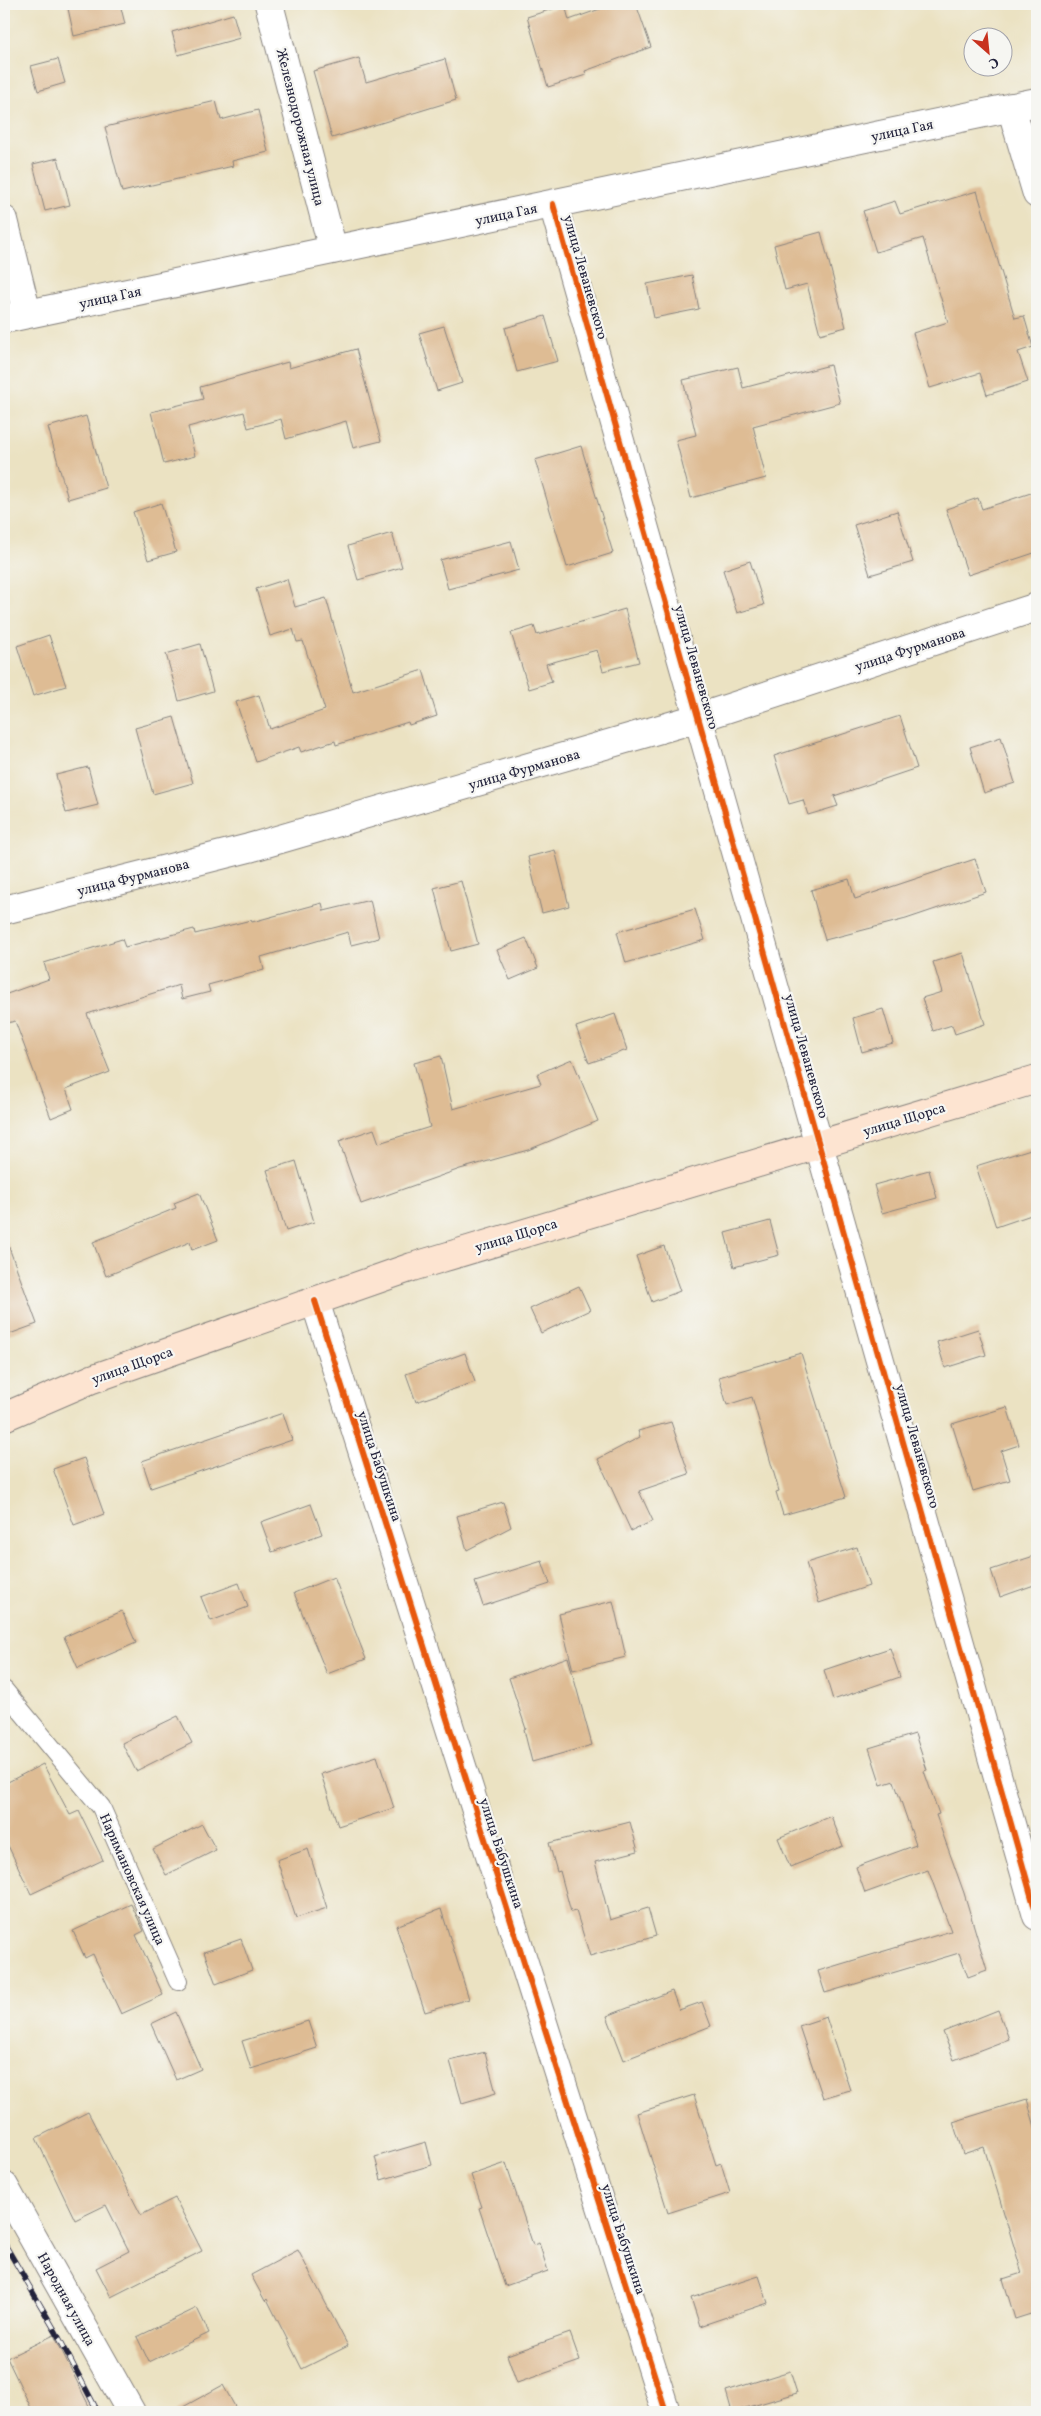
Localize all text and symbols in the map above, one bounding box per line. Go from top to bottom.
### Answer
north arrow [964,28,1014,78]
street label: Железнодорожная улица [271,47,328,208]
text: С [985,52,1002,73]
street label: улица Гая [869,116,935,147]
street label: улица Гая [473,200,539,231]
street label: улица Леваневского [558,213,611,342]
street label: улица Гая [77,283,143,314]
street label: улица Леваневского [669,603,722,732]
street label: улица Фурманова [853,624,968,677]
street label: улица Фурманова [466,745,582,795]
street label: улица Фурманова [75,855,191,902]
street label: улица Леваневского [779,992,832,1121]
street label: улица Щорса [861,1099,948,1142]
street label: улица Щорса [473,1215,560,1258]
street label: улица Щорса [89,1343,176,1390]
street label: улица Леваневского [890,1382,943,1511]
street label: улица Бабушкина [352,1409,405,1524]
street label: улица Бабушкина [474,1796,527,1911]
street label: Наримановская улица [94,1811,169,1949]
street label: улица Бабушкина [596,2182,649,2297]
street label: Народная улица [32,2249,99,2350]

